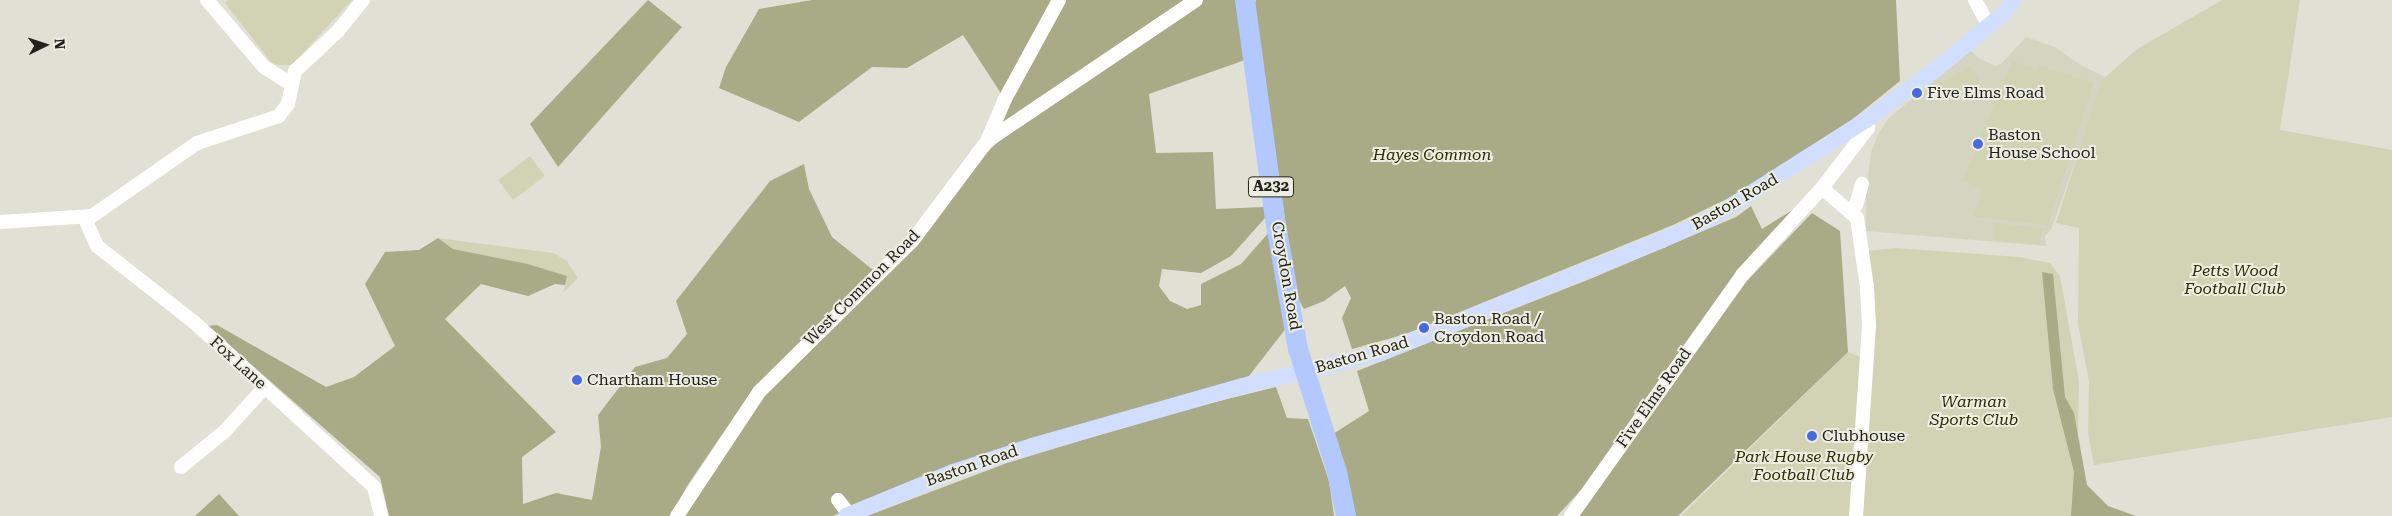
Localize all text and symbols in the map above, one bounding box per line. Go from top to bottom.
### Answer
north arrow [20,20,70,70]
text: N [52,38,68,50]
place label: Five Elms Road [1927,83,2044,103]
marker: Five Elms Road [1911,87,1923,99]
place label: Baston House School [1988,125,2095,163]
marker: Baston House School [1972,138,1984,150]
park label: Hayes Common [1373,145,1491,165]
street label: Baston Road [1689,170,1781,234]
road number: A232 [1247,174,1295,200]
street label: Croydon Road [1267,220,1305,332]
street label: West Common Road [800,226,924,350]
park label: Petts Wood Football Club [2184,261,2286,299]
place label: Baston Road / Croydon Road [1434,309,1544,347]
marker: Baston Road / Croydon Road [1418,322,1430,334]
street label: Fox Lane [206,333,270,393]
street label: Baston Road [1313,333,1411,377]
street label: Five Elms Road [1613,344,1695,452]
place label: Chartham House [587,370,717,390]
marker: Chartham House [571,374,583,386]
park label: Warman Sports Club [1930,392,2018,430]
place label: Clubhouse [1822,426,1905,446]
marker: Clubhouse [1806,430,1818,442]
street label: Baston Road [923,441,1021,491]
park label: Park House Rugby Football Club [1735,447,1873,485]

